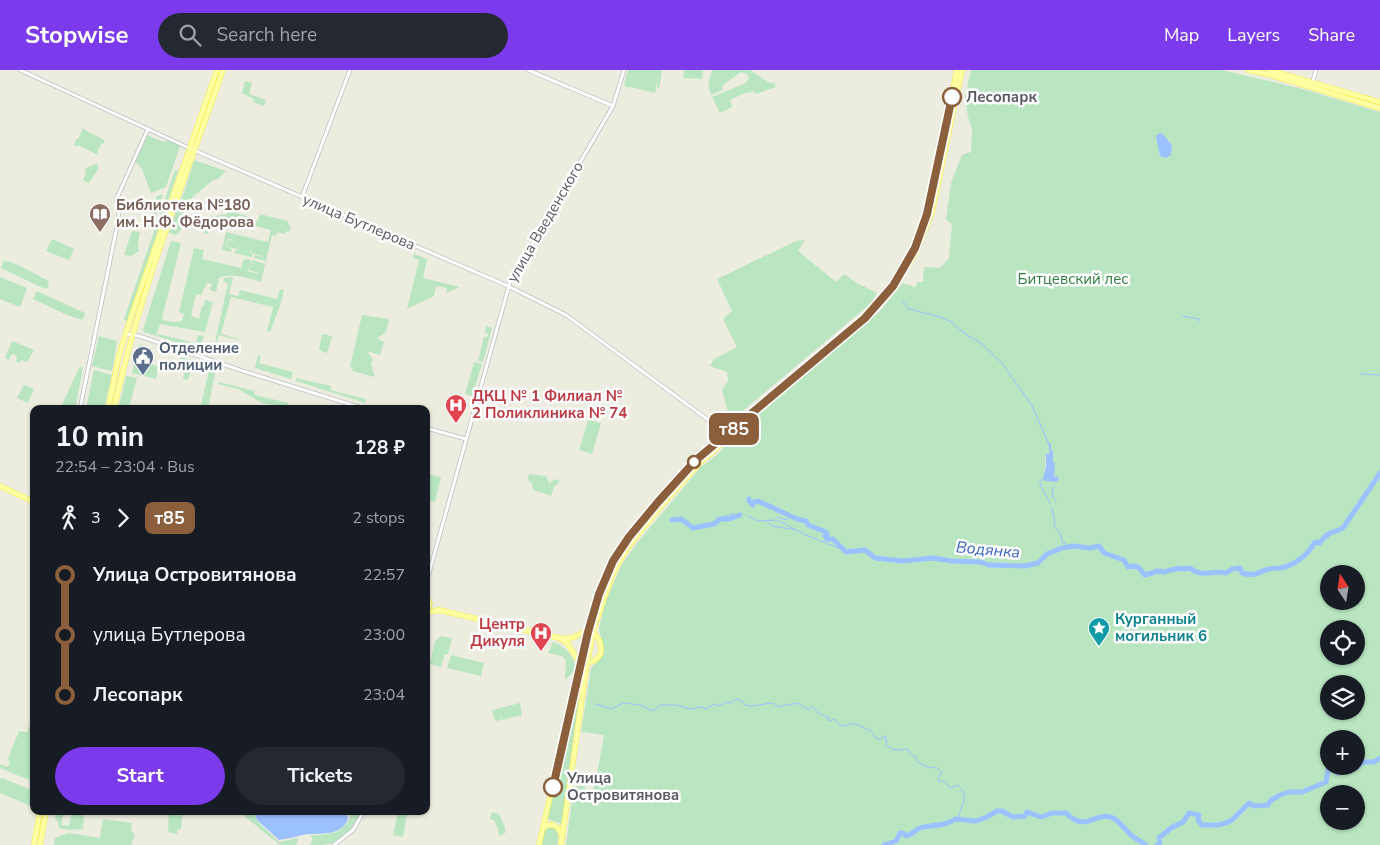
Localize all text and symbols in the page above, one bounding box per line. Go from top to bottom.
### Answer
search box [158,13,508,58]
text: Stopwise [25,19,128,51]
icon: search [176,21,204,49]
text: Search here [216,22,317,48]
text: Map [1164,23,1199,47]
text: Layers [1227,23,1280,47]
text: Share [1308,23,1355,47]
marker: Лесопарк [942,87,962,107]
place label: Лесопарк [966,87,1037,107]
street label: улица Введенского [502,158,588,286]
street label: улица Бутлерова [300,189,418,255]
place label: Библиотека №180 им. Н.Ф. Фёдорова [116,195,254,232]
library icon: Библиотека №180 им. Н.Ф. Фёдорова [88,202,112,233]
park label: Битцевский лес [1018,269,1128,289]
place label: Отделение полиции [159,338,239,375]
public building icon: Отделение полиции [131,345,155,376]
place label: ДКЦ № 1 Филиал № 2 Поликлиника № 74 [472,386,627,423]
hospital icon: ДКЦ № 1 Филиал № 2 Поликлиника № 74 [444,393,468,424]
line badge: т85 [705,413,763,445]
text: т85 [719,417,749,441]
text: 10 min [55,418,144,456]
text: 128 ₽ [354,435,405,461]
unlabelled marker [687,455,701,469]
text: 22:54 – 23:04 · Bus [55,456,195,478]
icon: walk [55,504,83,532]
icon: forward [109,504,137,532]
text: т85 [155,506,185,530]
text: 3 [91,507,101,529]
text: 2 stops [352,507,405,529]
water label: Водянка [955,536,1021,564]
text: Улица Островитянова [93,562,297,588]
text: 22:57 [363,564,405,586]
north arrow [1320,565,1365,610]
map controls [1320,565,1365,830]
place label: Курганный могильник 6 [1115,609,1207,646]
place label: Центр Дикуля [471,614,525,651]
place icon: Курганный могильник 6 [1087,616,1111,647]
button: locate [1320,620,1365,665]
hospital icon: Центр Дикуля [529,621,553,652]
text: улица Бутлерова [93,622,246,648]
text: 23:00 [363,624,405,646]
button: layers [1320,675,1365,720]
text: Лесопарк [93,682,183,708]
text: 23:04 [363,684,405,706]
button: + [1320,730,1365,775]
button: Start [55,747,225,805]
button: Tickets [235,747,405,805]
place label: Улица Островитянова [566,768,679,805]
marker: Улица Островитянова [543,777,563,797]
button: − [1320,785,1365,830]

